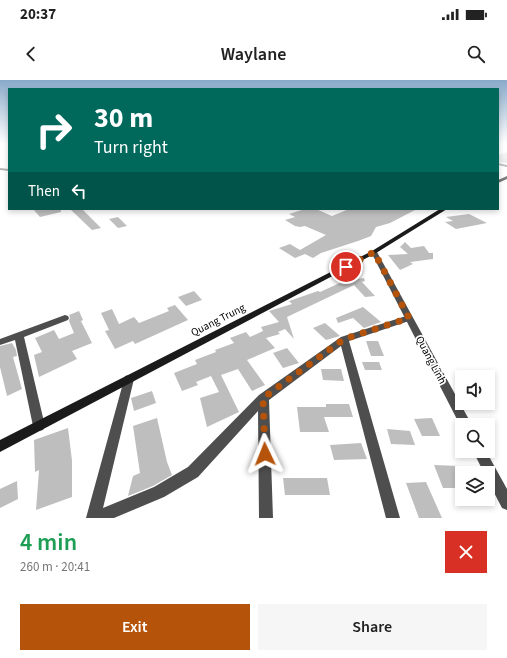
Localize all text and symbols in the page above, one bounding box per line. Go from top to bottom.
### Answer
text: 20:37 [20,4,56,25]
text: Waylane [221,42,286,67]
icon: back [20,43,42,65]
icon: search [465,43,487,65]
text: 30 m [94,98,153,138]
icon: right [28,104,80,156]
text: Turn right [94,135,168,160]
icon: left [68,180,90,202]
text: Then [28,181,60,202]
pin [329,250,363,284]
icon: arrive [335,256,357,278]
street label: Quang Trung [188,300,248,340]
street label: Quang Lĩnh [412,333,450,387]
map controls [455,370,495,506]
button: sound [455,370,495,410]
button: search [455,418,495,458]
position arrow [244,433,286,475]
button: layers [455,466,495,506]
text: 4 min [20,525,77,560]
button: close [445,531,487,573]
text: 260 m · 20:41 [20,558,90,576]
button: Exit [20,604,250,650]
button: Share [258,604,487,650]

